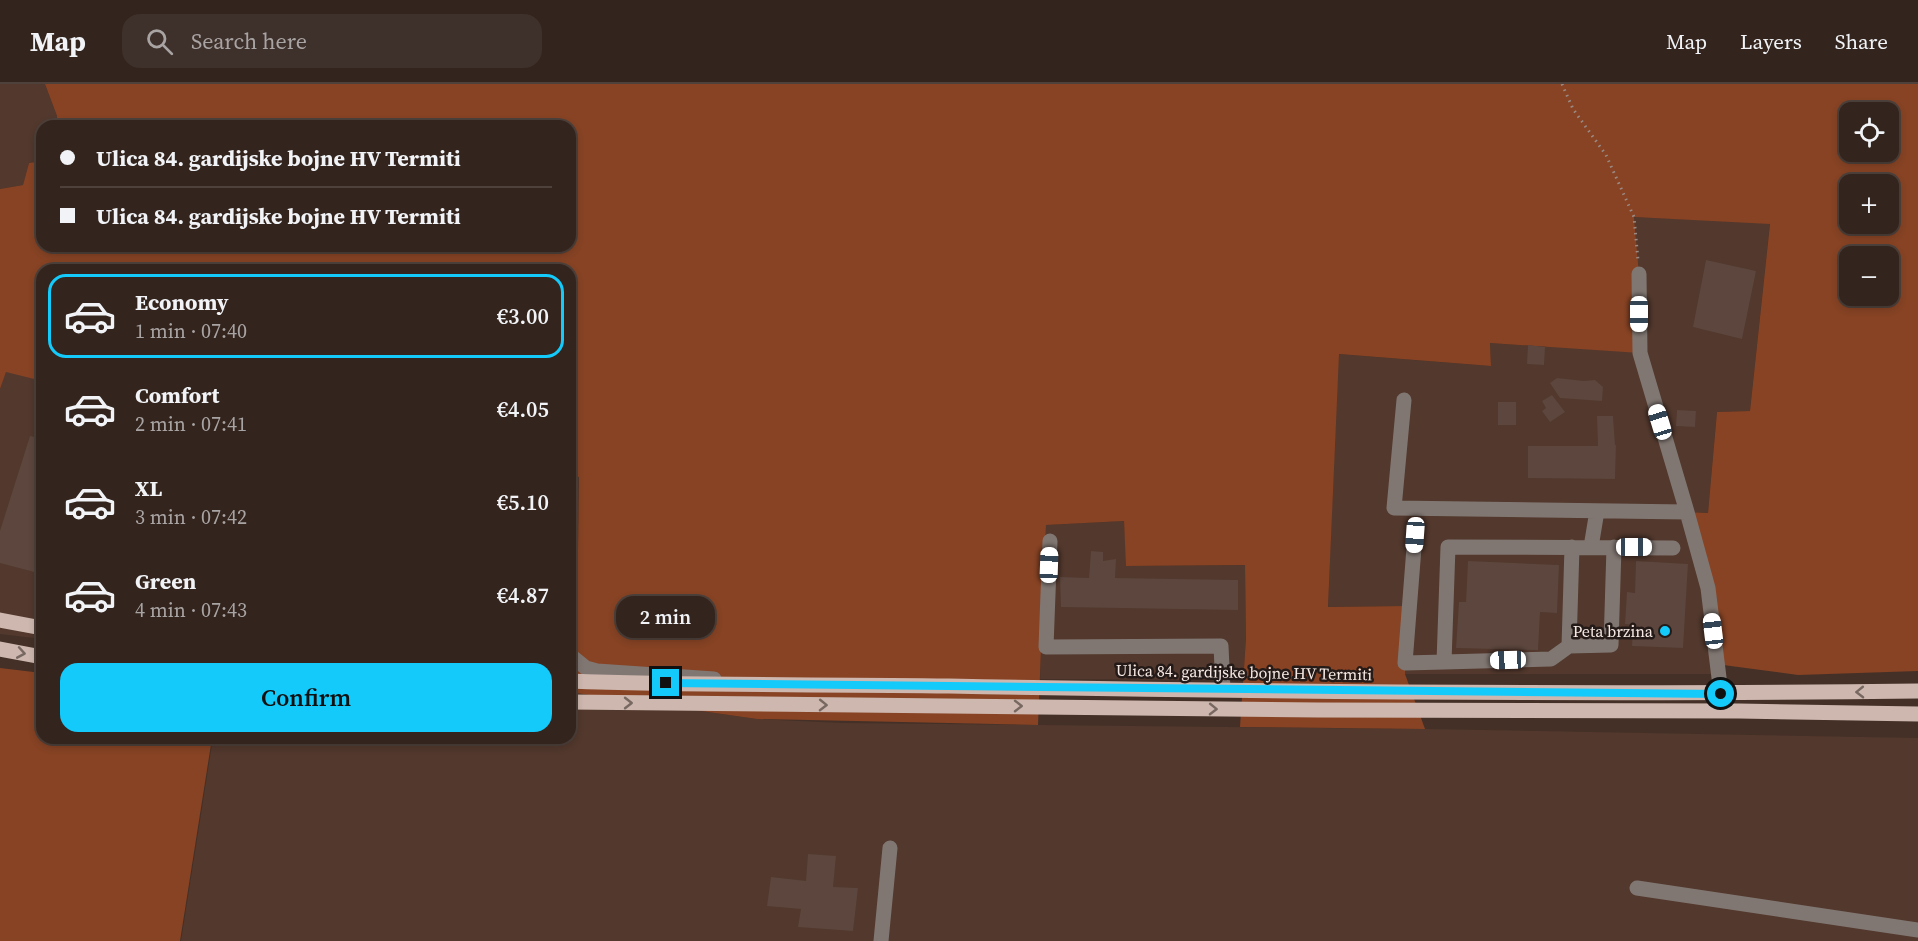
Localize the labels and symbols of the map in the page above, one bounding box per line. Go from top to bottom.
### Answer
car [1630,296,1648,332]
car [1646,402,1674,442]
car [1405,516,1425,554]
car [1616,538,1652,556]
car [1039,547,1059,583]
callout: 2 min [616,596,716,638]
car [1702,612,1724,650]
place label: Peta brzina [1573,620,1654,642]
marker: Peta brzina [1658,624,1672,638]
one-way arrow [16,646,26,659]
car [1490,650,1526,670]
street label: Ulica 84. gardijske bojne HV Termiti [1116,659,1373,685]
route end [652,669,679,696]
route start [1707,680,1734,707]
one-way arrow [1855,686,1864,698]
one-way arrow [624,697,633,709]
one-way arrow [819,699,828,711]
one-way arrow [1014,700,1023,712]
one-way arrow [1209,703,1218,715]

